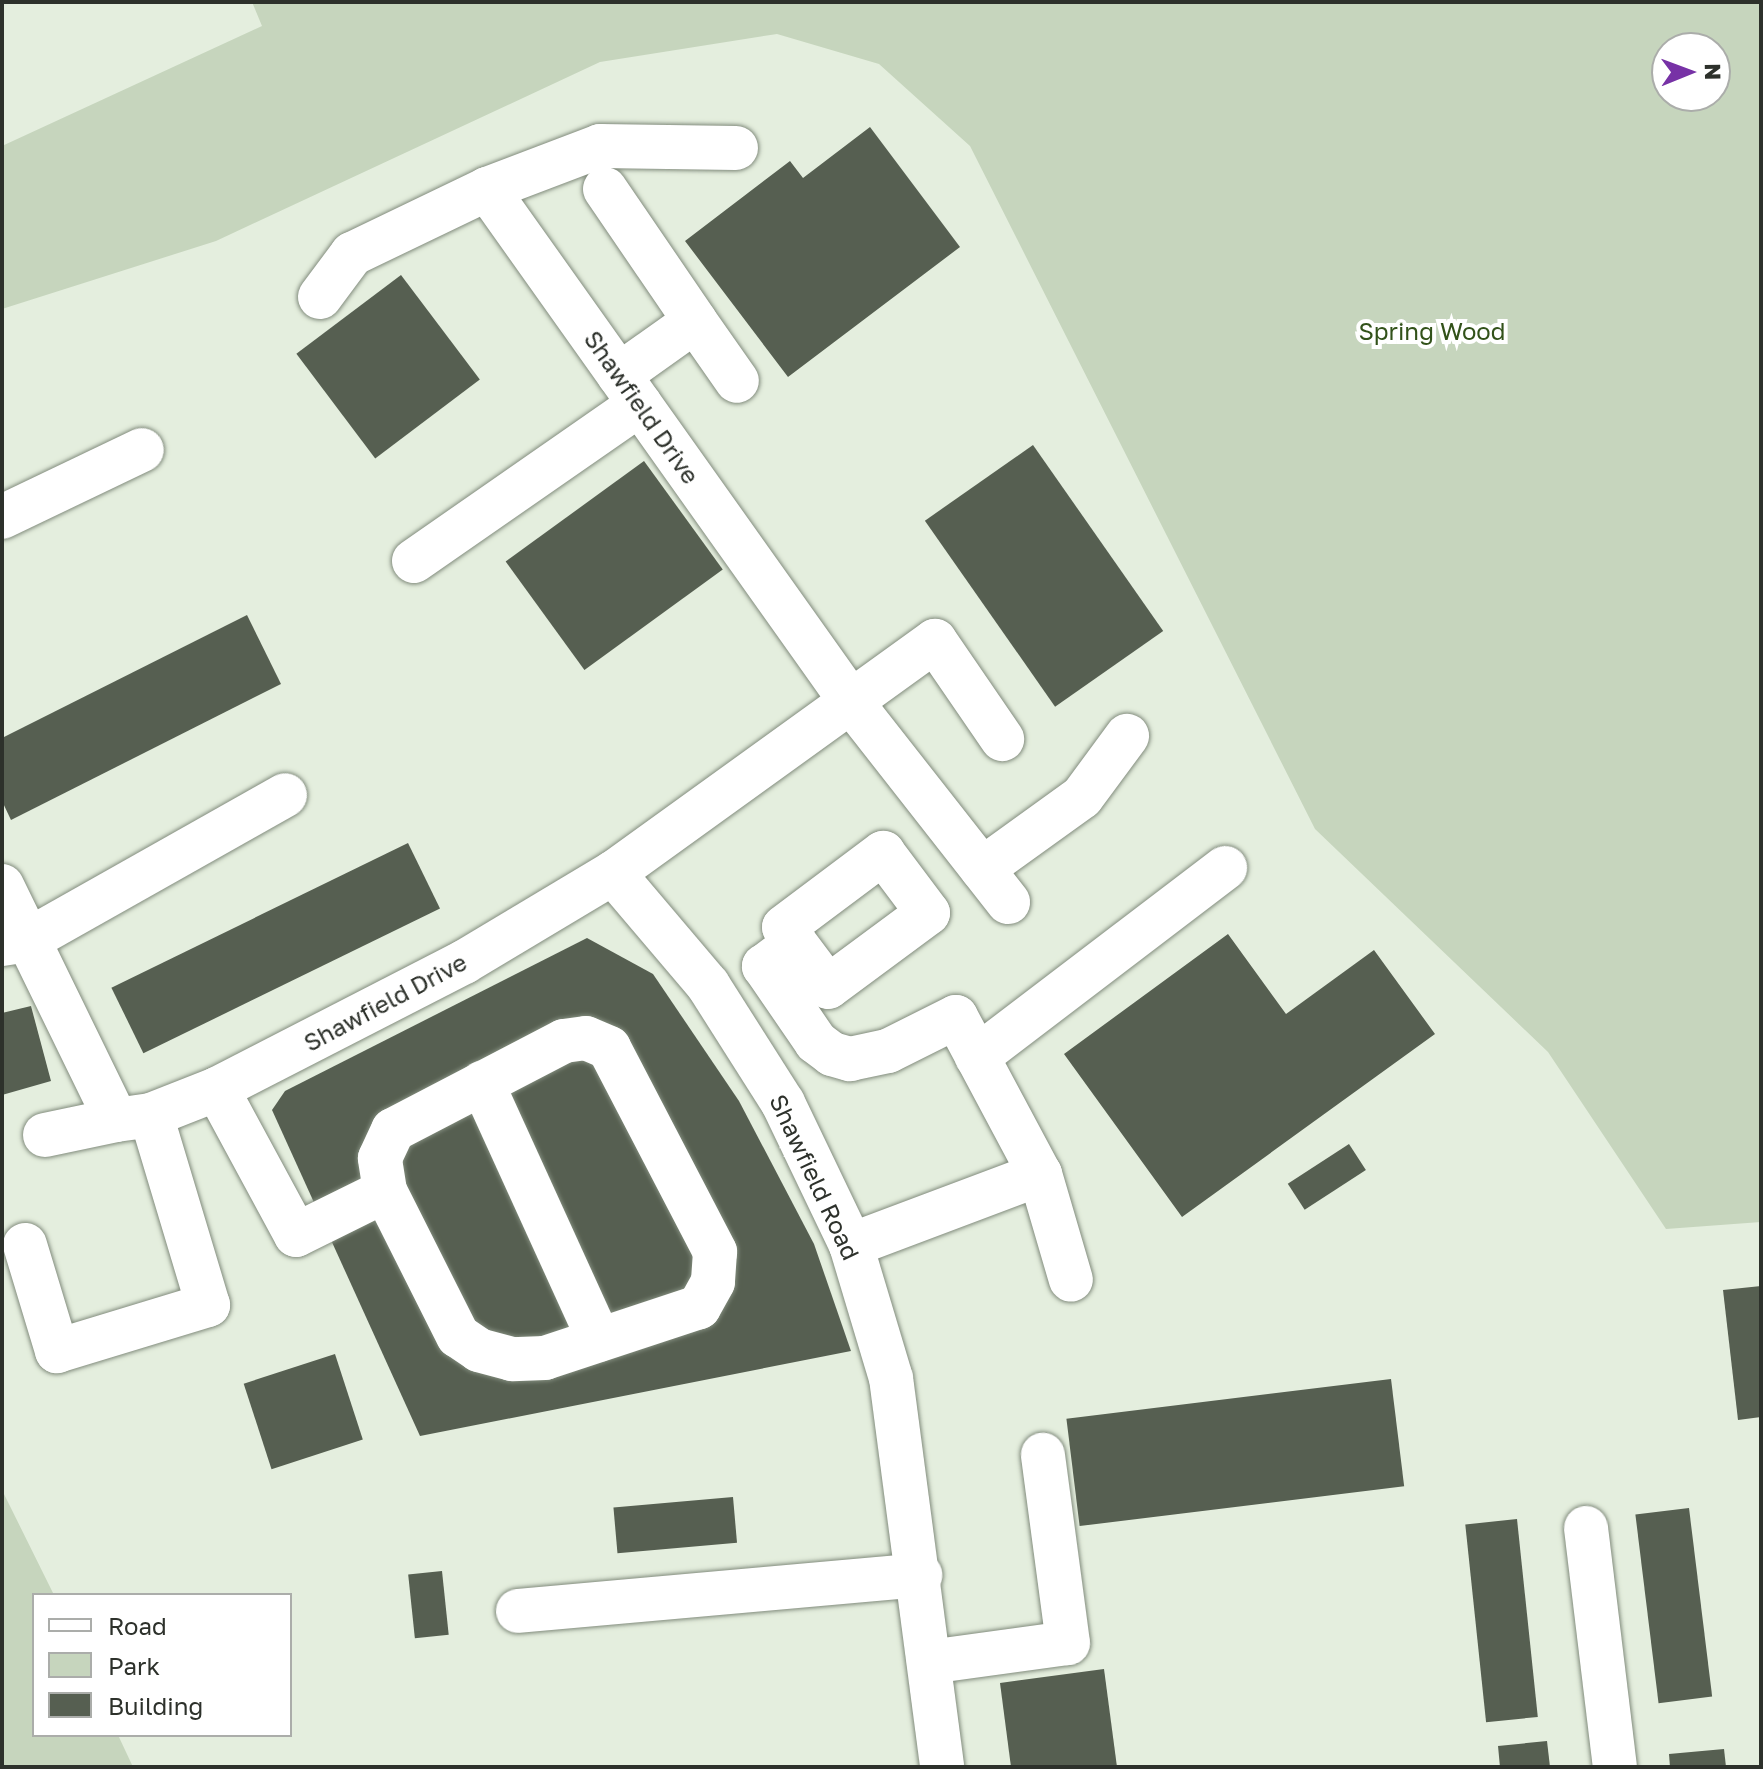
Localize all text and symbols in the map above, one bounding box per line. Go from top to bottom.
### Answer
north arrow [1651,32,1731,112]
text: N [1700,63,1727,80]
park label: Spring Wood [1358,317,1506,345]
street label: Shawfield Drive [579,325,705,489]
street label: Shawfield Drive [299,947,471,1057]
street label: Shawfield Road [764,1090,866,1264]
legend [32,1593,292,1737]
text: Road [108,1611,167,1640]
text: Park [108,1651,160,1680]
text: Building [108,1691,203,1720]

